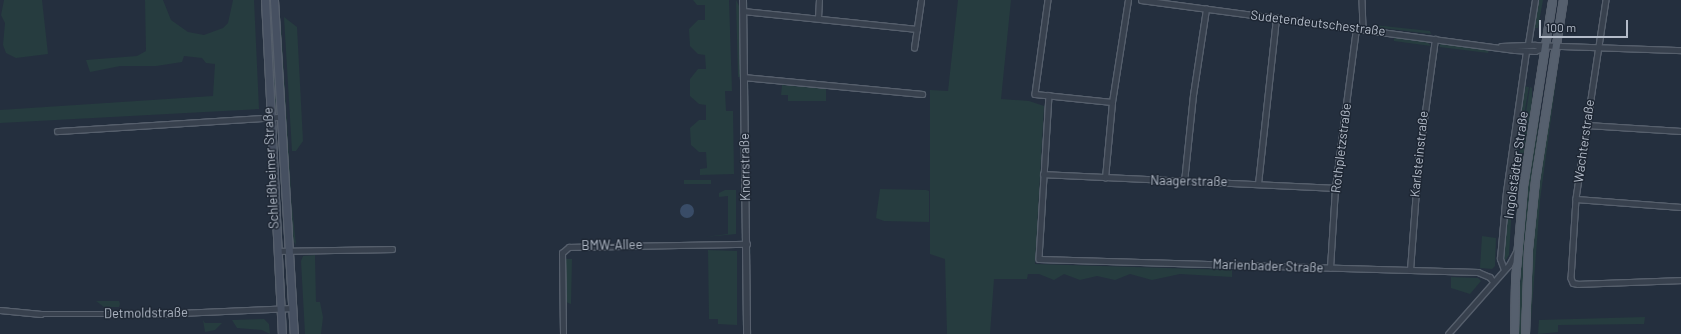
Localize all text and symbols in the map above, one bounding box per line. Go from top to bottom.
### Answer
street label: Sudetendeutschestraße [1250,7,1386,39]
scale bar [1541,12,1630,38]
text: 100 m [1546,20,1576,34]
street label: Wachterstraße [1570,98,1598,184]
street label: Rothpletzstraße [1328,102,1354,194]
street label: Schleißheimer Straße [260,107,282,229]
street label: Karlsteinstraße [1407,110,1431,198]
street label: Ingolstädter Straße [1501,110,1531,220]
street label: Knorrstraße [737,133,753,201]
street label: Naagerstraße [1150,173,1228,189]
street label: BMW-Allee [581,237,643,253]
street label: Marienbader Straße [1212,256,1324,276]
street label: Detmoldstraße [104,304,188,322]

